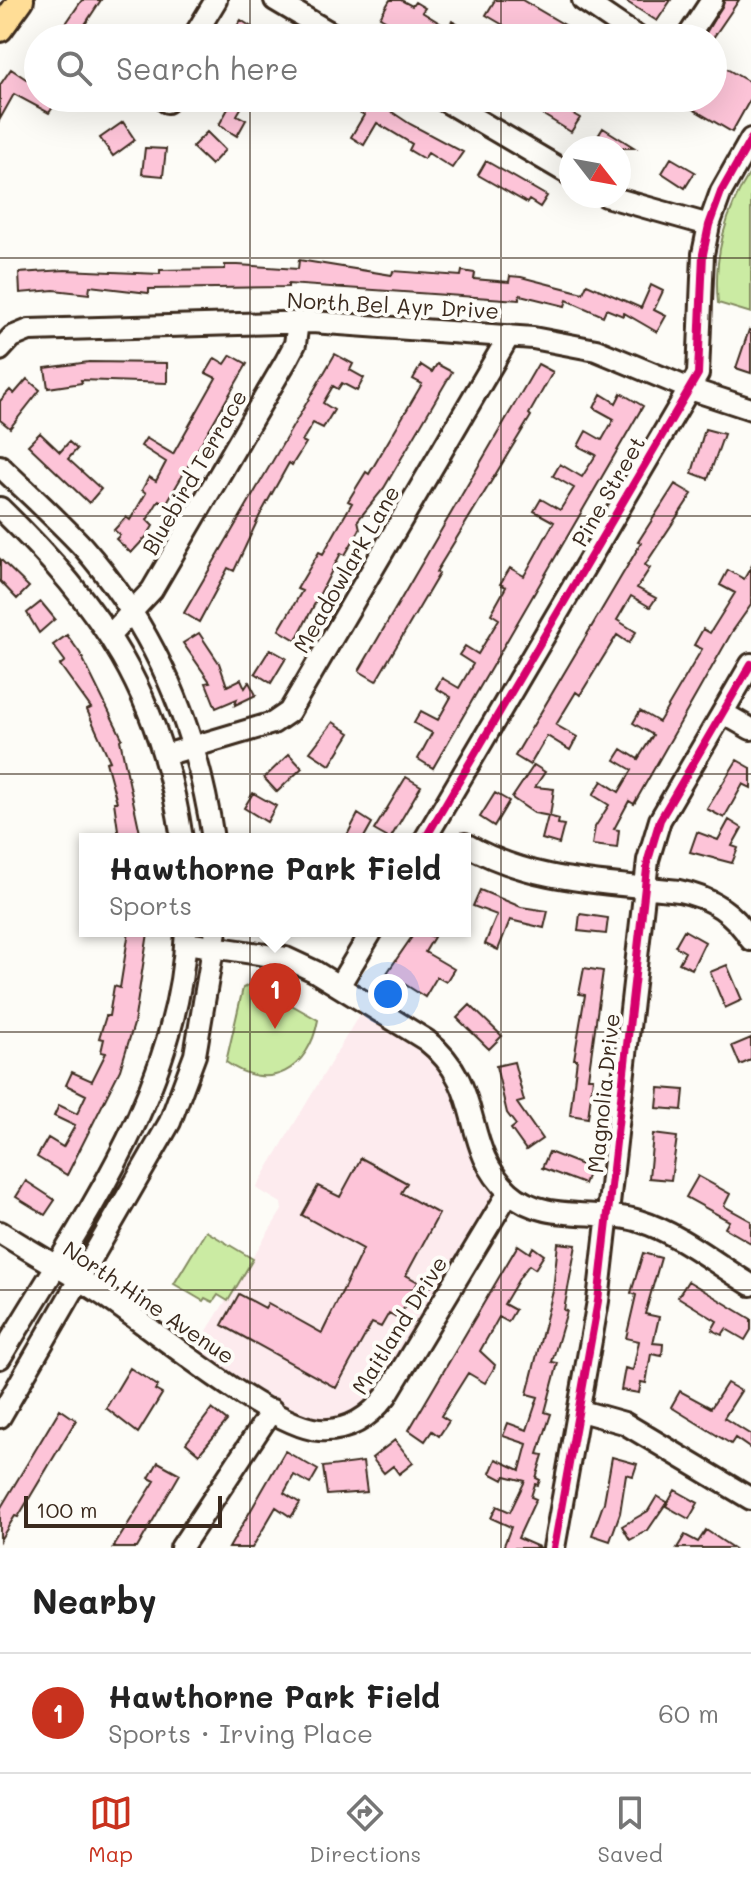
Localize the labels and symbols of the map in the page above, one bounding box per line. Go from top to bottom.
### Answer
north arrow [559,136,631,208]
street label: North Bel Ayr Drive [286,285,500,325]
street label: Bluebird Terrace [135,384,253,560]
street label: Pine Street [565,430,651,552]
street label: Meadowlark Lane [286,480,406,658]
pin: 1 [249,963,301,1029]
your location [368,974,408,1014]
street label: Magnolia Drive [580,1012,626,1174]
street label: North Hine Avenue [58,1234,240,1370]
street label: Maitland Drive [345,1250,453,1400]
scale bar [24,1492,222,1528]

